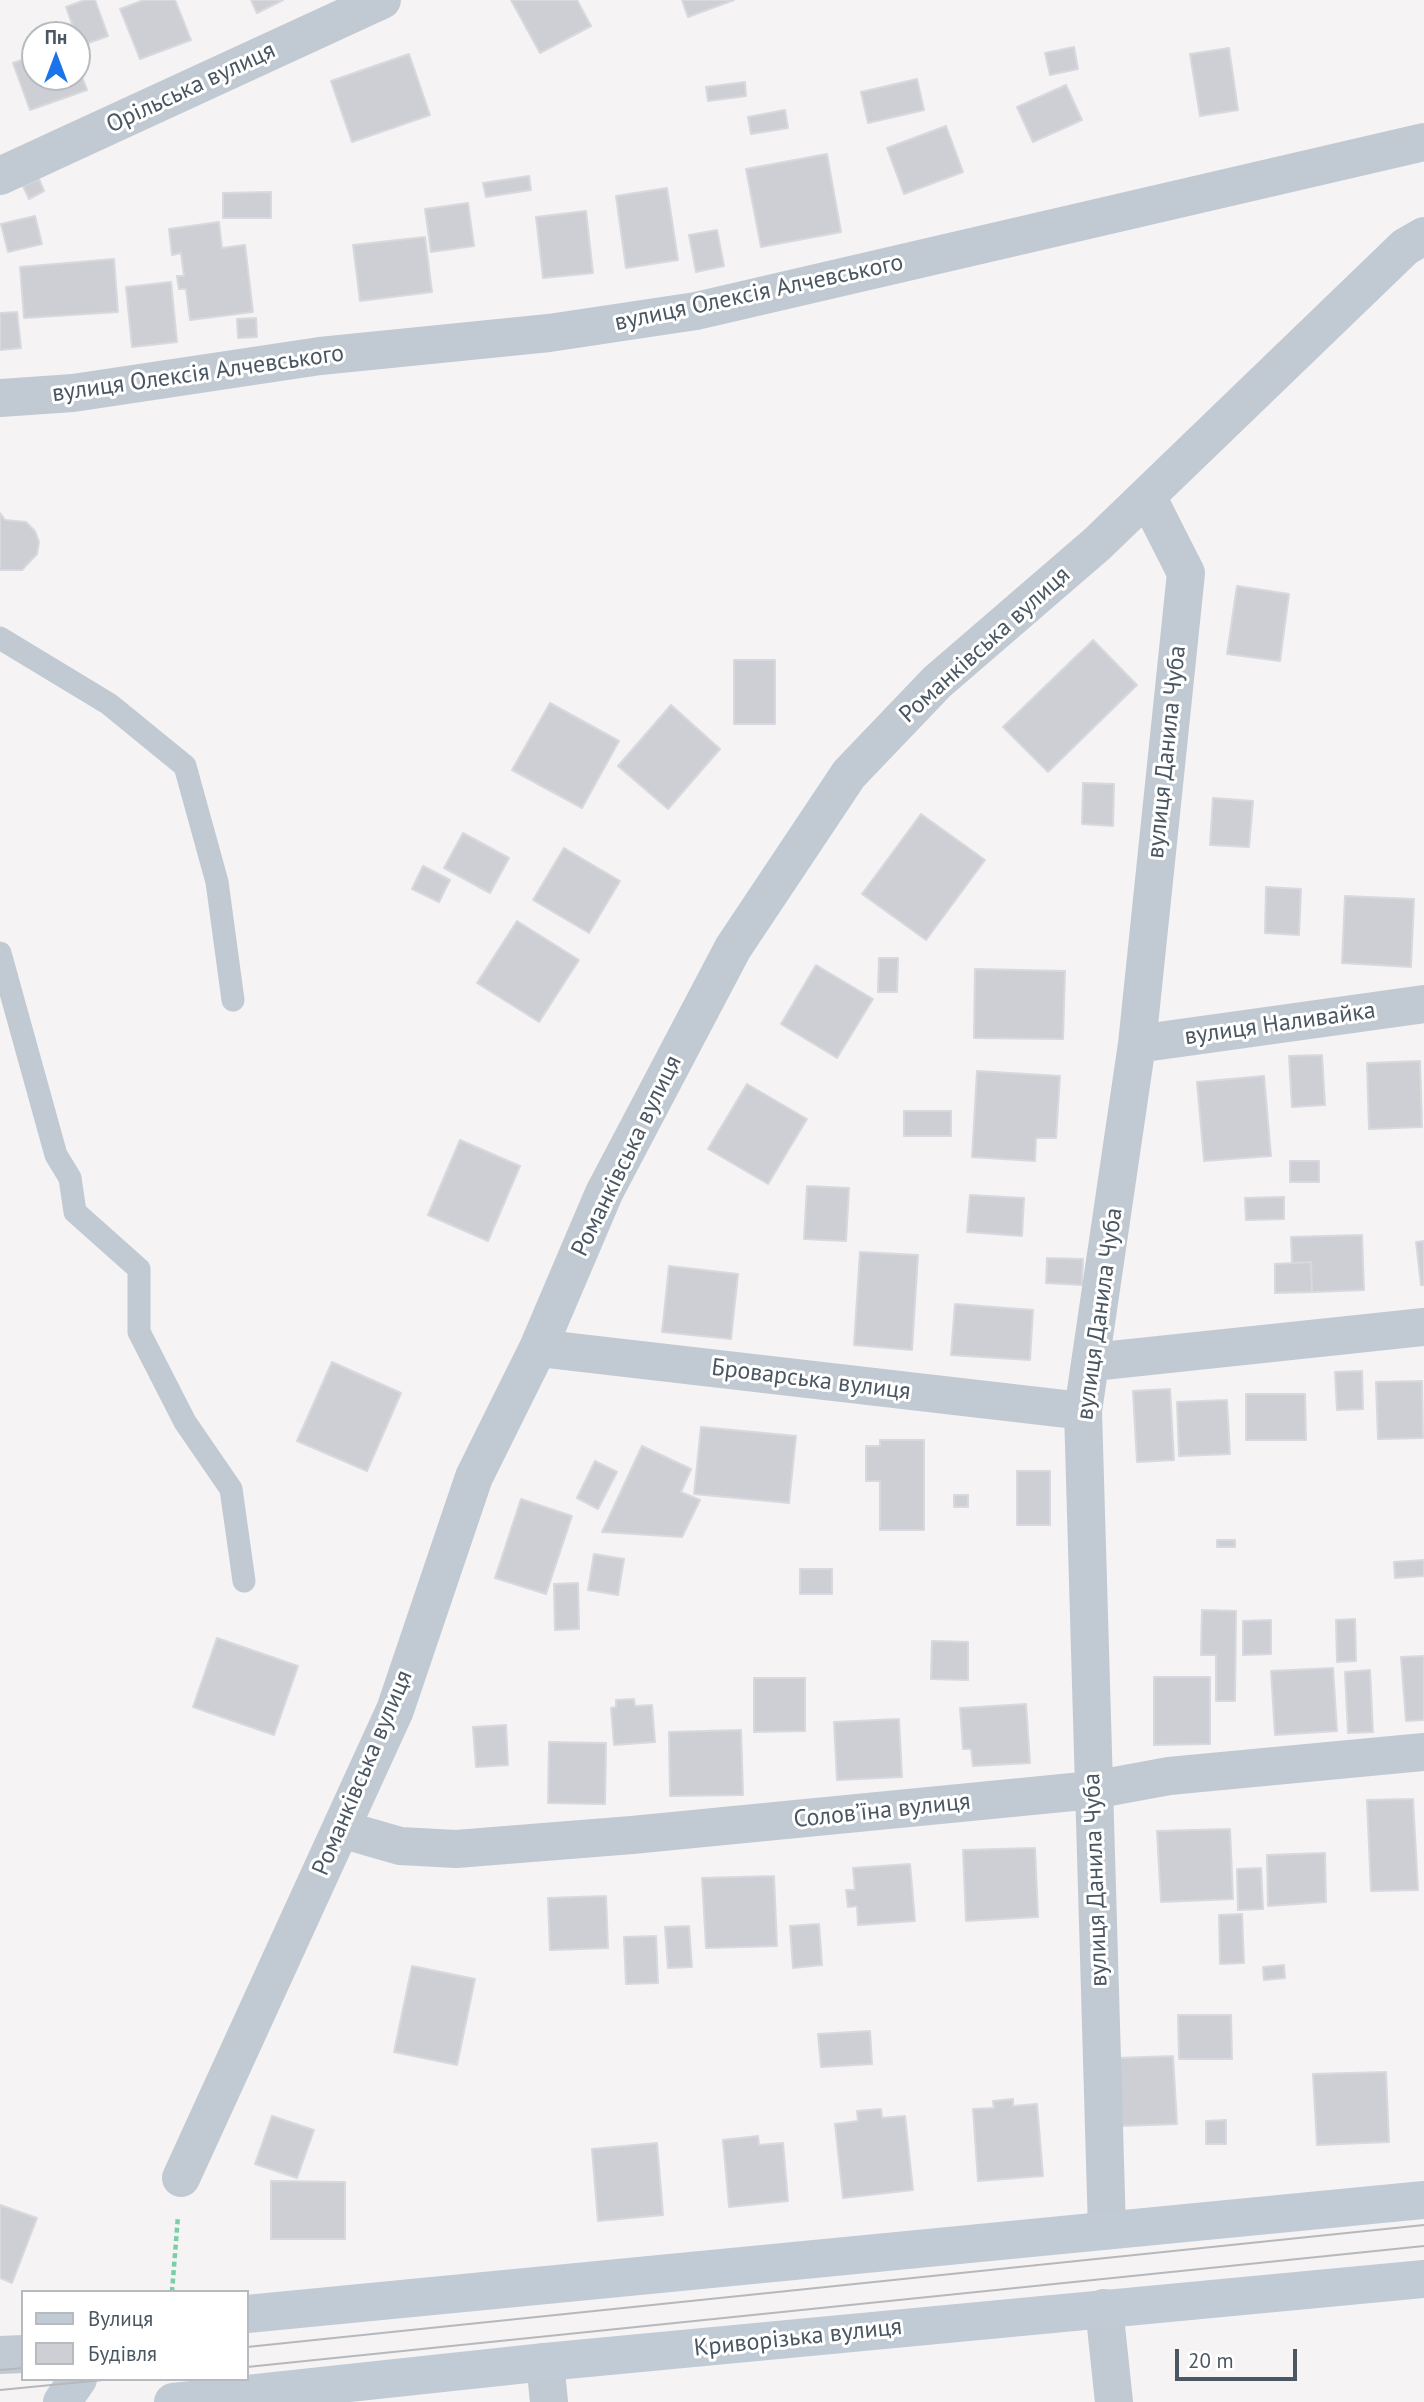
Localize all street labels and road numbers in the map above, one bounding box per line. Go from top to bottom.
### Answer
street label: Орільська вулиця [102,36,280,140]
street label: вулиця Олексія Алчевського [612,248,906,338]
street label: вулиця Олексія Алчевського [50,339,346,409]
street label: Романківська вулиця [894,561,1076,729]
street label: вулиця Данила Чуба [1142,644,1192,860]
street label: вулиця Наливайка [1183,996,1377,1052]
street label: Романківська вулиця [566,1051,688,1261]
street label: вулиця Данила Чуба [1071,1206,1129,1422]
street label: Броварська вулиця [710,1354,912,1406]
street label: Романківська вулиця [307,1666,419,1880]
street label: вулиця Данила Чуба [1078,1773,1114,1987]
street label: Соловʼїна вулиця [792,1787,972,1835]
street label: Криворізька вулиця [693,2313,903,2363]

